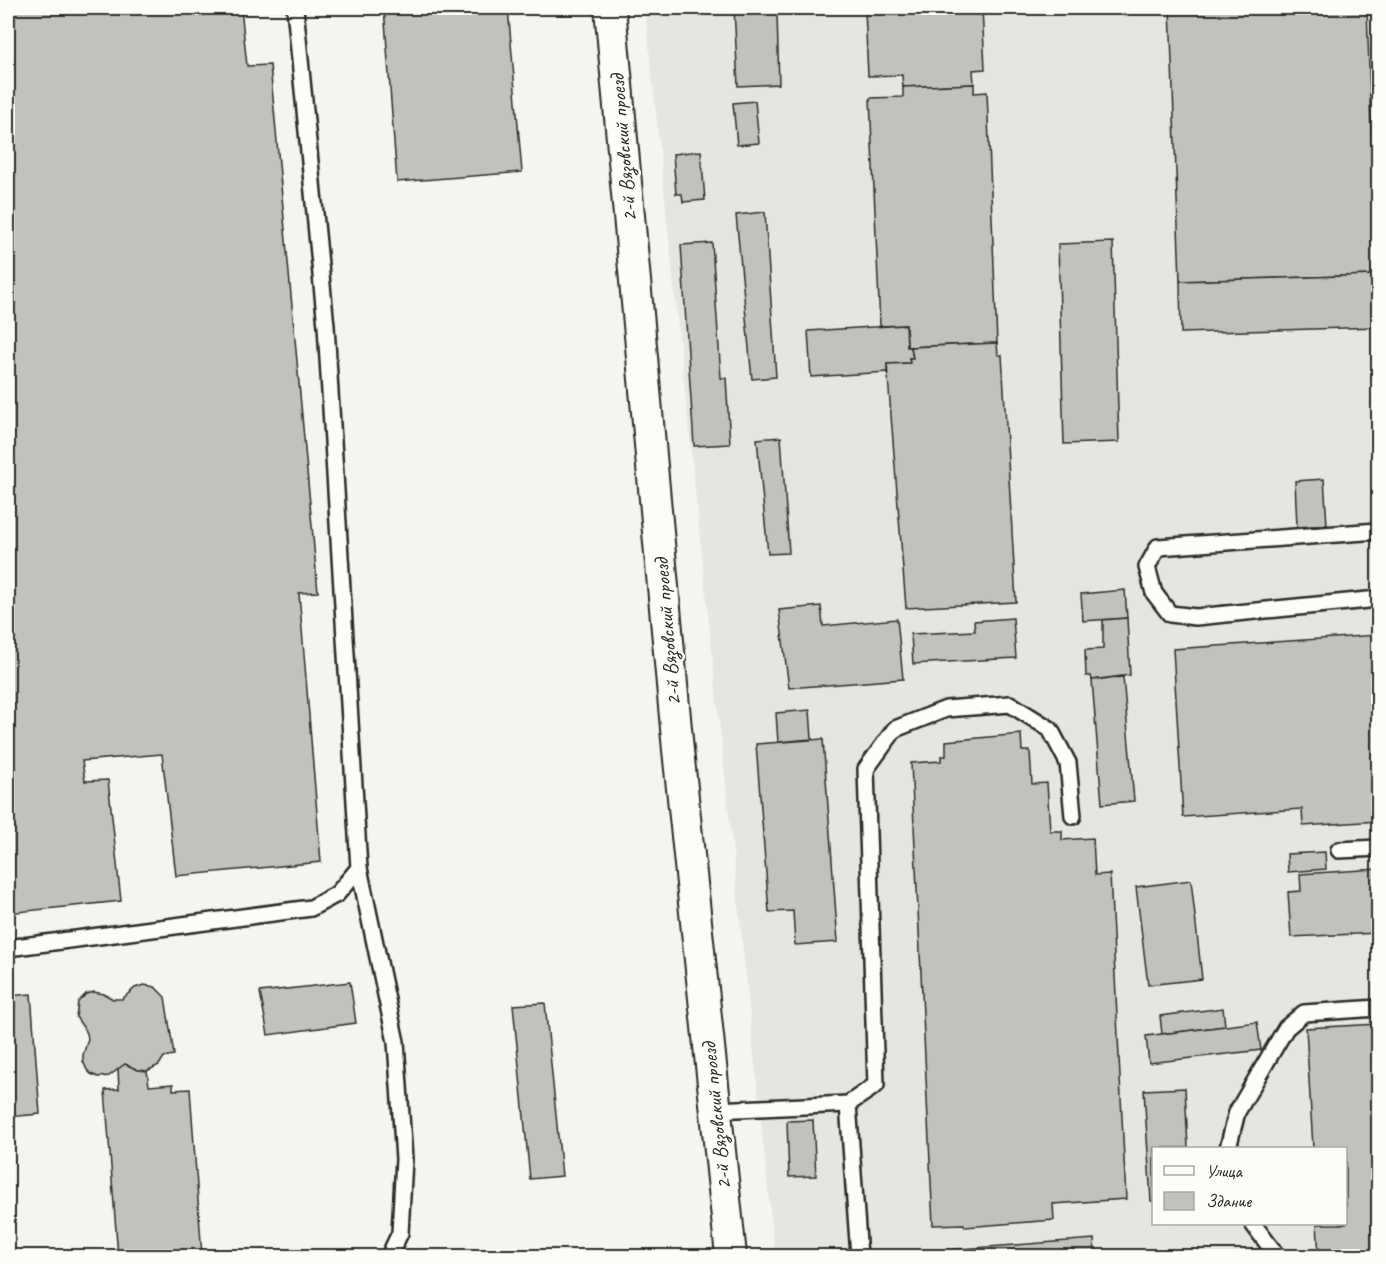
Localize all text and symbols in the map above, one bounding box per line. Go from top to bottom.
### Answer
street label: 2-й Вязовский проезд [603,71,643,223]
street label: 2-й Вязовский проезд [647,555,687,707]
street label: 2-й Вязовский проезд [695,1039,738,1191]
legend [1152,1147,1347,1225]
text: Улица [1206,1160,1243,1182]
text: Здание [1206,1190,1252,1212]

